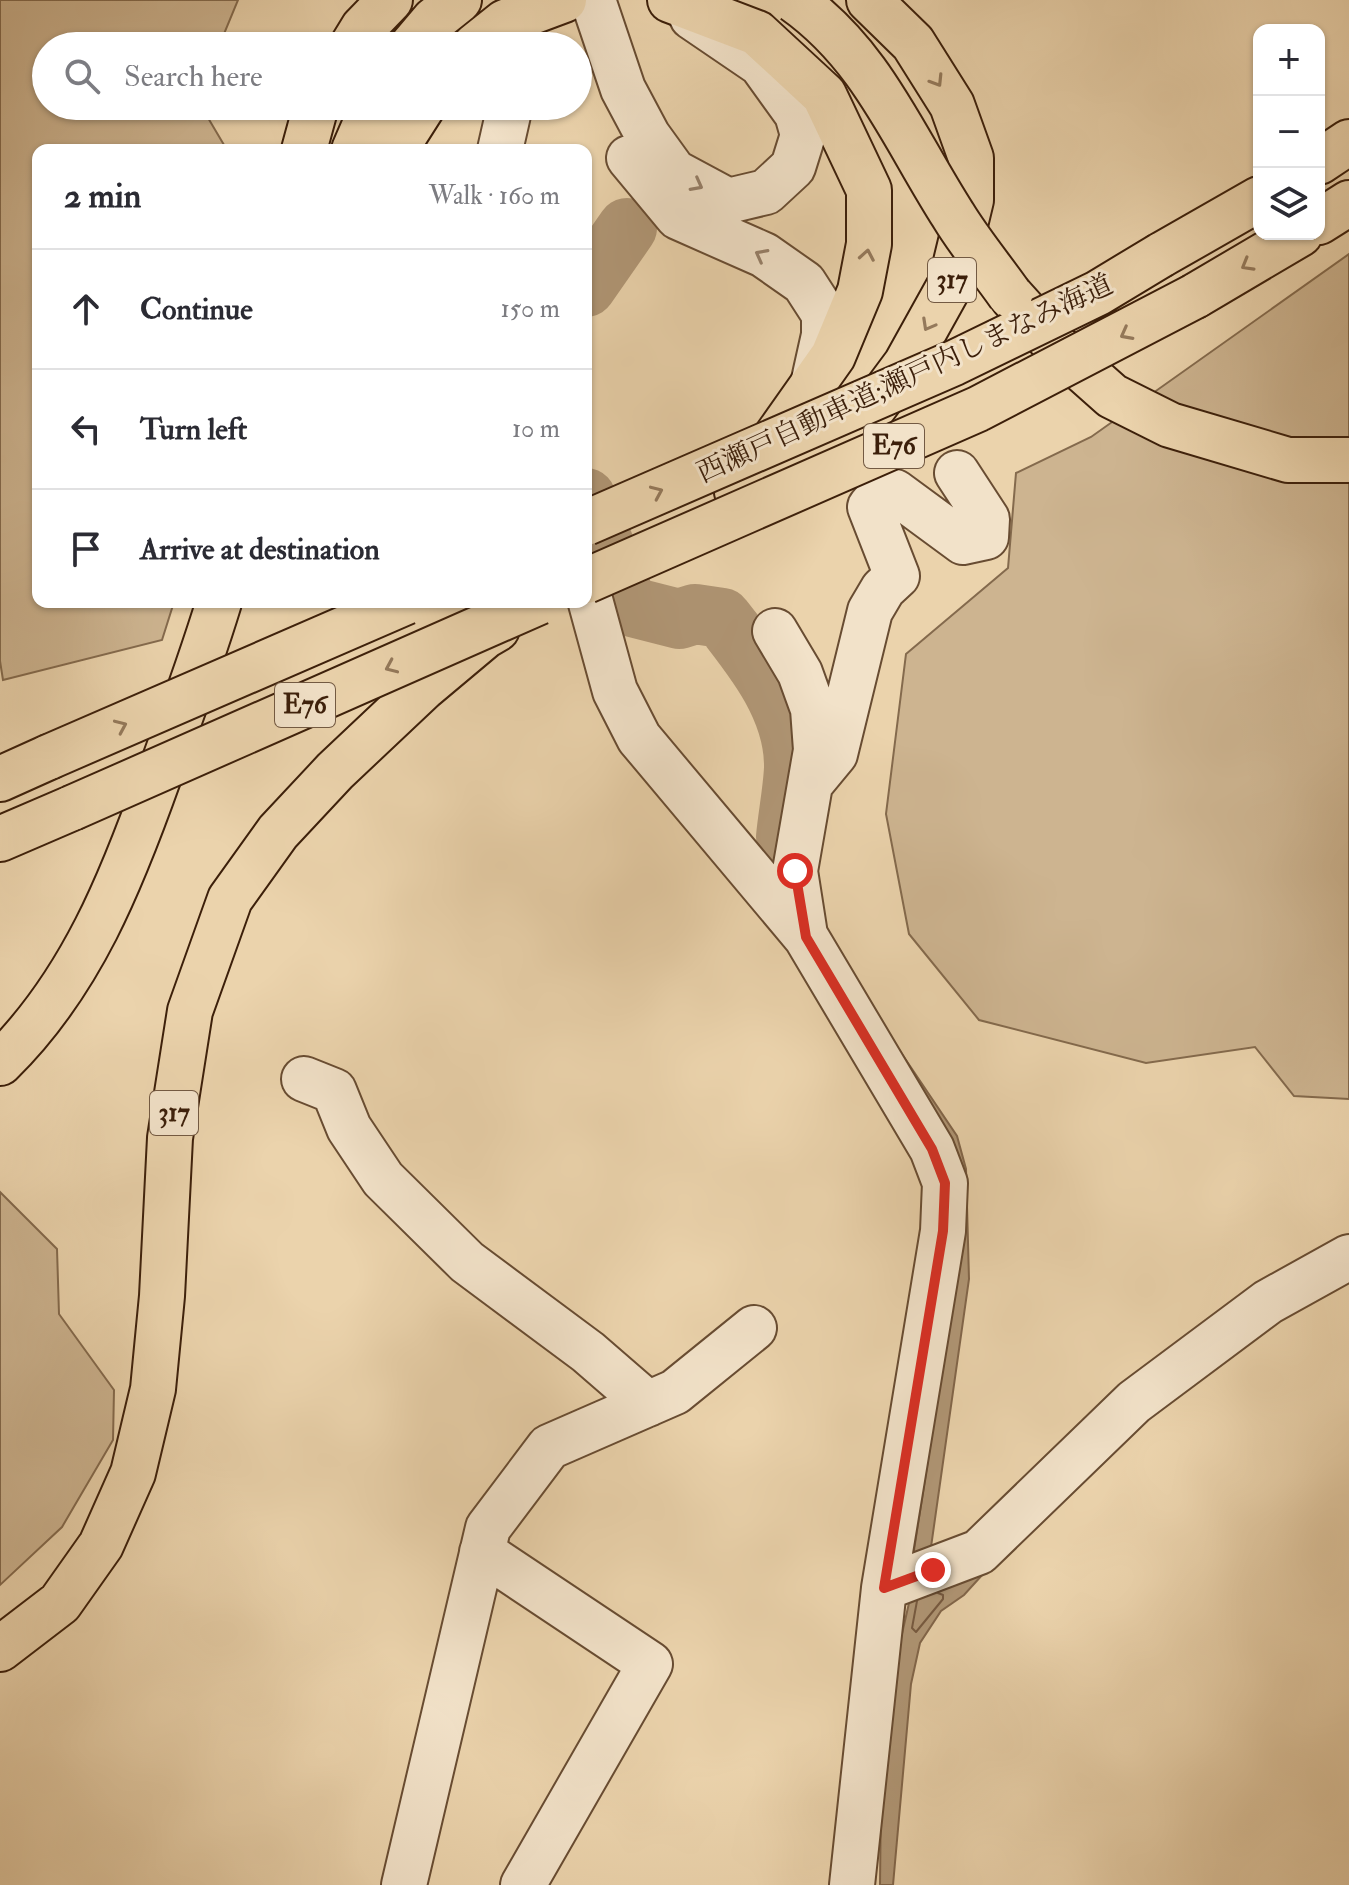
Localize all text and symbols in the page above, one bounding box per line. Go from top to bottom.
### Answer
map controls [1253,24,1325,240]
button: + [1253,24,1325,96]
search box [32,32,592,120]
icon: search [60,54,104,98]
text: Search here [124,58,263,95]
one-way arrow [927,72,942,86]
button: − [1253,96,1325,168]
button: layers [1253,168,1325,240]
text: 2 min [64,175,141,218]
one-way arrow [689,175,703,190]
text: Walk · 160 m [429,180,560,212]
one-way arrow [857,248,874,261]
one-way arrow [755,249,769,264]
one-way arrow [1241,256,1256,271]
road number: 317 [928,258,976,302]
street label: 西瀬戸自動車道;瀬戸内しまなみ海道 [691,267,1119,491]
icon: ahead [64,287,108,331]
text: Continue [140,291,253,328]
text: 150 m [501,293,560,325]
one-way arrow [922,316,938,330]
one-way arrow [1120,324,1134,339]
icon: left [64,407,108,451]
text: Turn left [140,411,247,448]
text: 10 m [512,413,560,445]
road number: E76 [864,424,924,468]
one-way arrow [649,486,664,502]
icon: arrive [64,527,108,571]
text: Arrive at destination [140,531,380,568]
one-way arrow [385,658,399,674]
road number: E76 [275,683,335,727]
one-way arrow [113,720,127,736]
route start [777,853,813,889]
road number: 317 [150,1091,198,1135]
route end [915,1552,951,1588]

